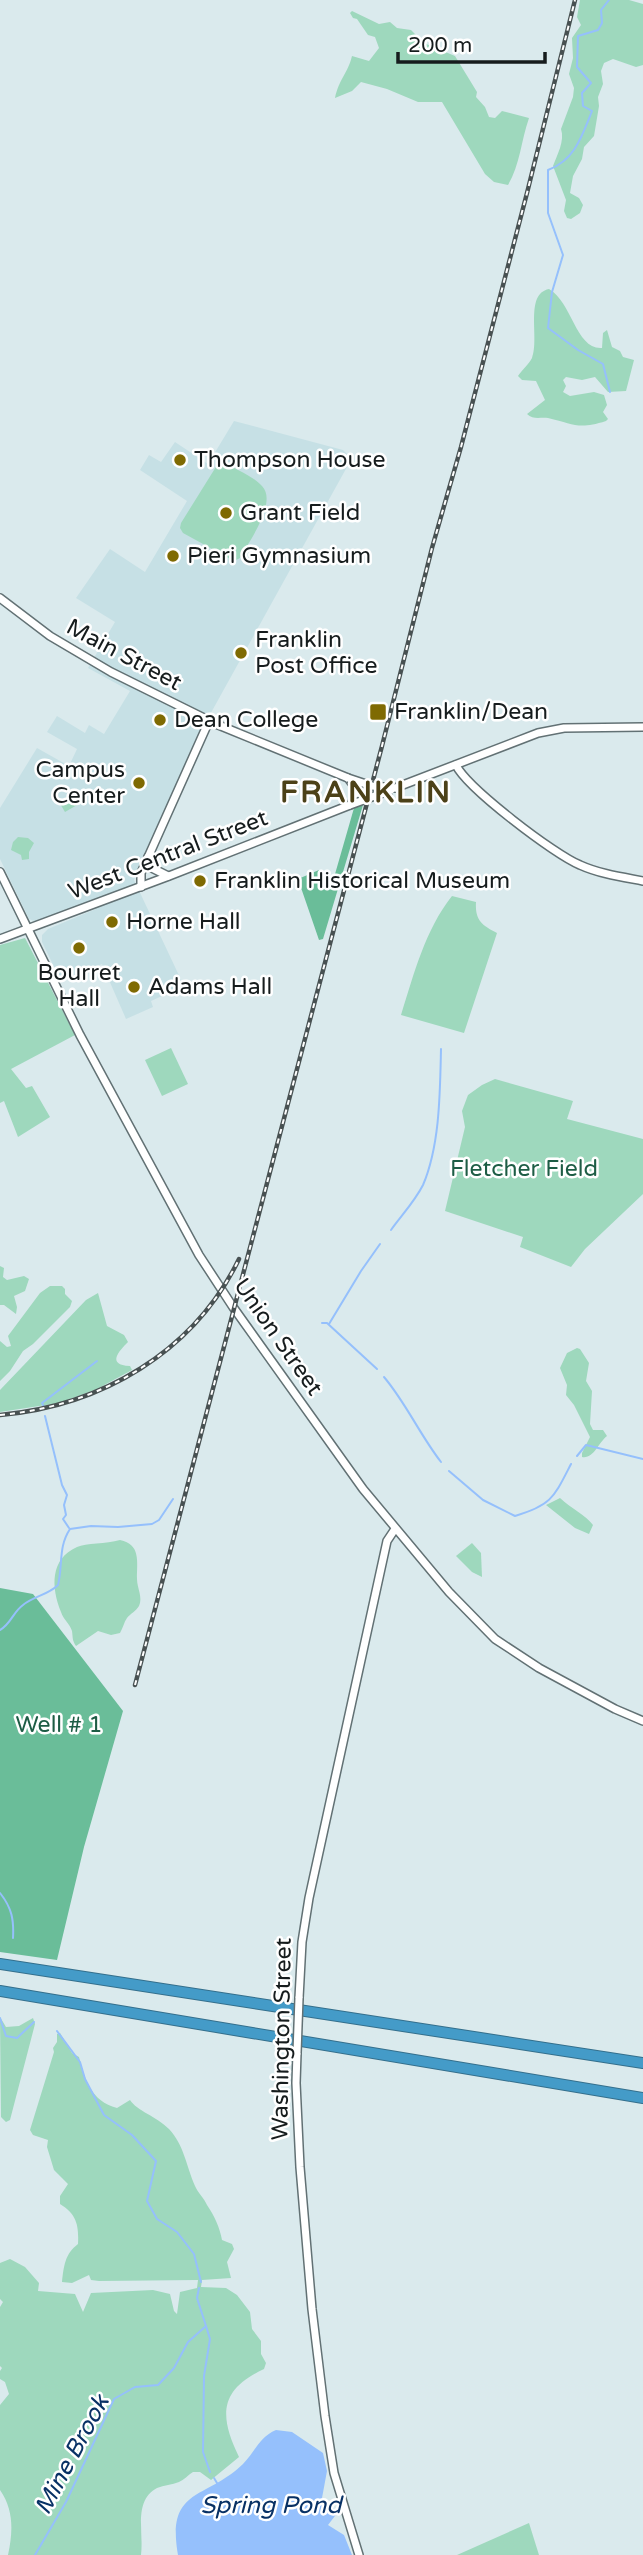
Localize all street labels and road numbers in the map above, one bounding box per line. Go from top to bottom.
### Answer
street label: Main Street [62,613,187,697]
street label: West Central Street [64,804,272,906]
street label: Union Street [227,1273,329,1401]
street label: Washington Street [266,1937,298,2141]

